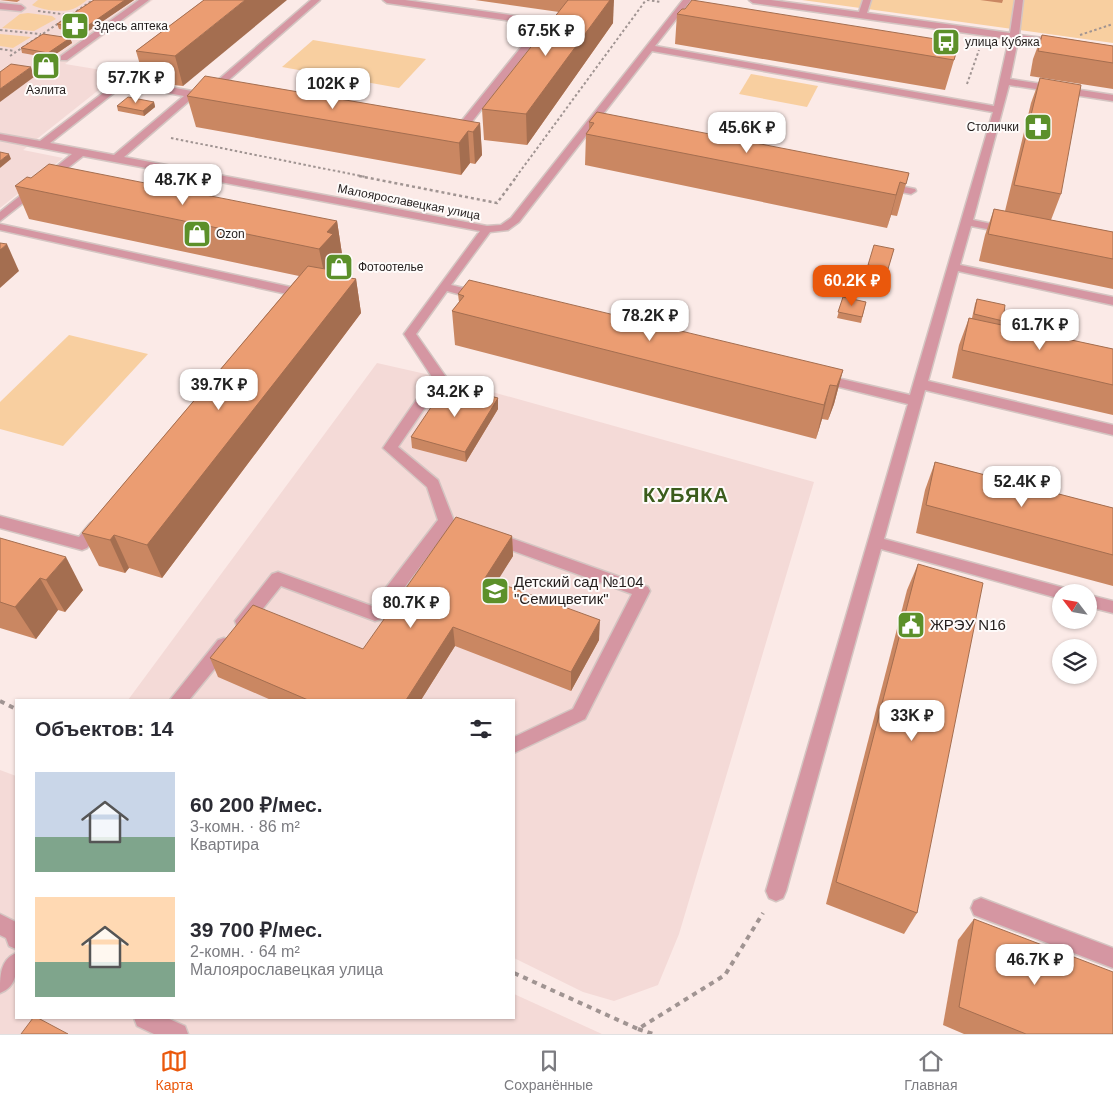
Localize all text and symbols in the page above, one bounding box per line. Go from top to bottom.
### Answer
pharmacy icon: Здесь аптека [60,11,90,41]
pin: 67.5K ₽ [500,15,592,57]
place label: Здесь аптека [94,19,168,33]
text: 67.5K ₽ [518,22,574,39]
bus stop icon: улица Кубяка [931,27,961,57]
place label: улица Кубяка [965,35,1040,49]
shop icon: Аэлита [31,51,61,81]
pin: 57.7K ₽ [90,62,182,104]
pin: 102K ₽ [292,68,374,110]
text: 57.7K ₽ [108,69,164,86]
text: 102K ₽ [307,75,359,92]
place label: Аэлита [26,83,66,97]
pin: 45.6K ₽ [701,112,793,154]
pharmacy icon: Столички [1023,112,1053,142]
text: 45.6K ₽ [719,119,775,136]
place label: Столички [967,120,1019,134]
pin: 48.7K ₽ [137,164,229,206]
text: 48.7K ₽ [155,171,211,188]
street label: Малоярославецкая улица [337,181,482,223]
shop icon: Ozon [182,219,212,249]
place label: Ozon [216,227,245,241]
shop icon: Фотоотелье [324,252,354,282]
place label: Фотоотелье [358,260,424,274]
pin: 60.2K ₽ [806,264,898,307]
text: 60.2K ₽ [824,272,880,289]
pin: 78.2K ₽ [604,300,696,342]
text: 78.2K ₽ [622,307,678,324]
pin: 61.7K ₽ [994,308,1086,351]
text: 61.7K ₽ [1012,316,1068,333]
pin: 39.7K ₽ [173,368,265,411]
text: 39.7K ₽ [191,376,247,393]
pin: 34.2K ₽ [409,376,501,418]
text: 34.2K ₽ [427,383,483,400]
pin: 52.4K ₽ [976,466,1068,508]
text: 52.4K ₽ [994,473,1050,490]
district label: КУБЯКА [643,484,729,506]
place label: Детский сад №104 "Семицветик" [514,573,644,607]
school or university icon: Детский сад №104 "Семицветик" [480,576,510,606]
north arrow [1052,584,1098,629]
map controls [1052,584,1097,684]
pin: 80.7K ₽ [365,586,457,629]
text: 80.7K ₽ [383,594,439,611]
public building icon: ЖРЭУ N16 [896,610,926,640]
place label: ЖРЭУ N16 [930,616,1006,633]
button: layers [1052,639,1097,684]
pin: 33K ₽ [877,700,947,742]
text: 33K ₽ [890,707,934,724]
icon: filters [467,715,495,743]
text: Объектов: 14 [35,717,173,740]
icon: home [75,792,135,852]
text: 60 200 ₽/мес. [190,793,323,816]
text: 3-комн. · 86 m² [190,818,300,835]
text: Квартира [190,836,259,853]
icon: home [75,917,135,977]
text: 39 700 ₽/мес. [190,918,323,941]
text: 2-комн. · 64 m² [190,943,300,960]
pin: 46.7K ₽ [989,944,1081,986]
text: 46.7K ₽ [1007,951,1063,968]
text: Малоярославецкая улица [190,961,383,978]
tab: Карта [156,1047,193,1093]
tab: Сохранённые [504,1047,593,1093]
tab: Главная [904,1047,957,1093]

